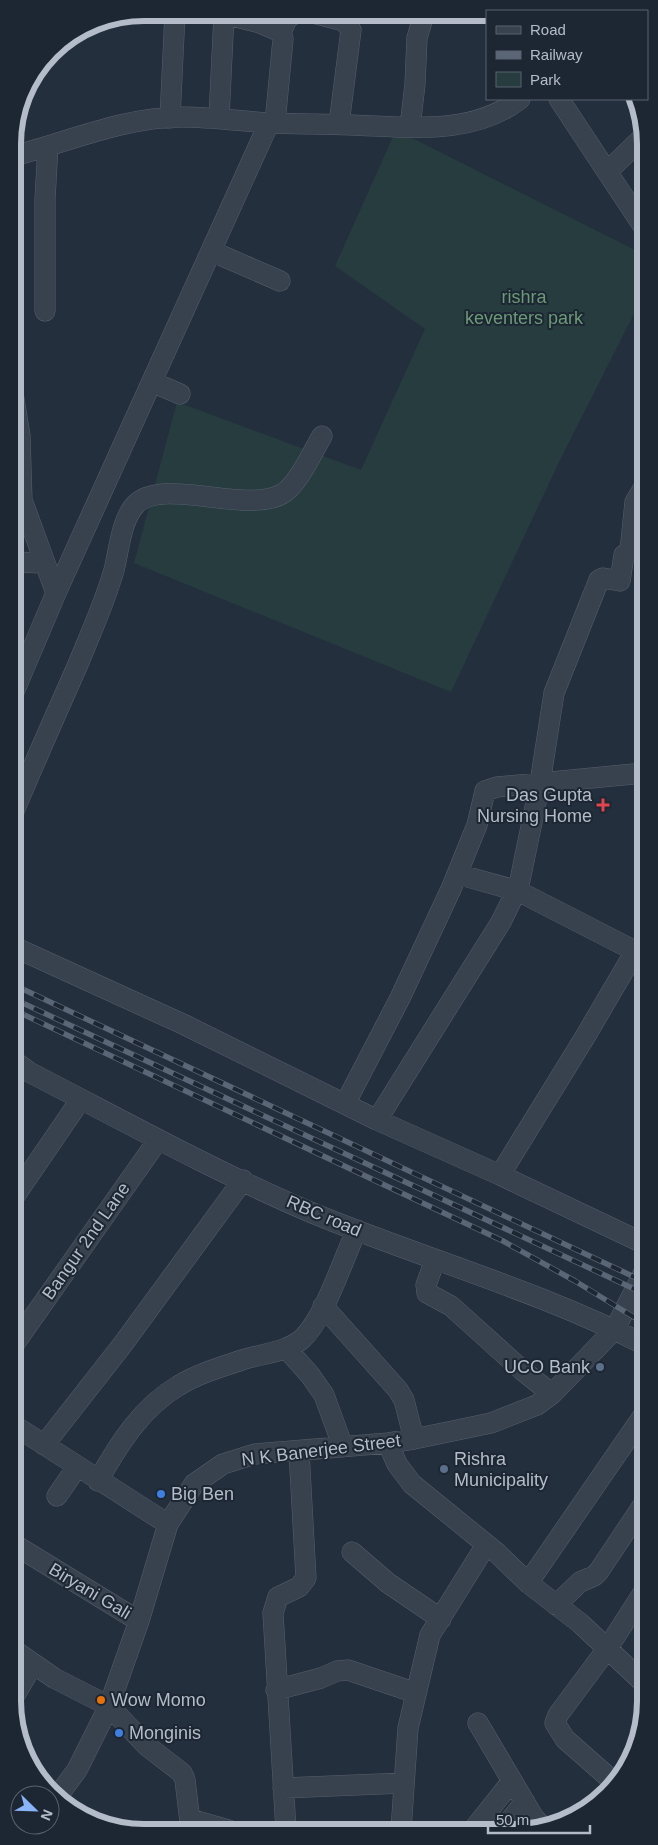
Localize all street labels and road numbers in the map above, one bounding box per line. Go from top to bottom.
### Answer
street label: Bangur 2nd Lane [38,1179,134,1303]
street label: RBC road [284,1191,364,1241]
street label: N K Banerjee Street [240,1430,402,1470]
street label: Biryani Gali [45,1559,135,1623]

